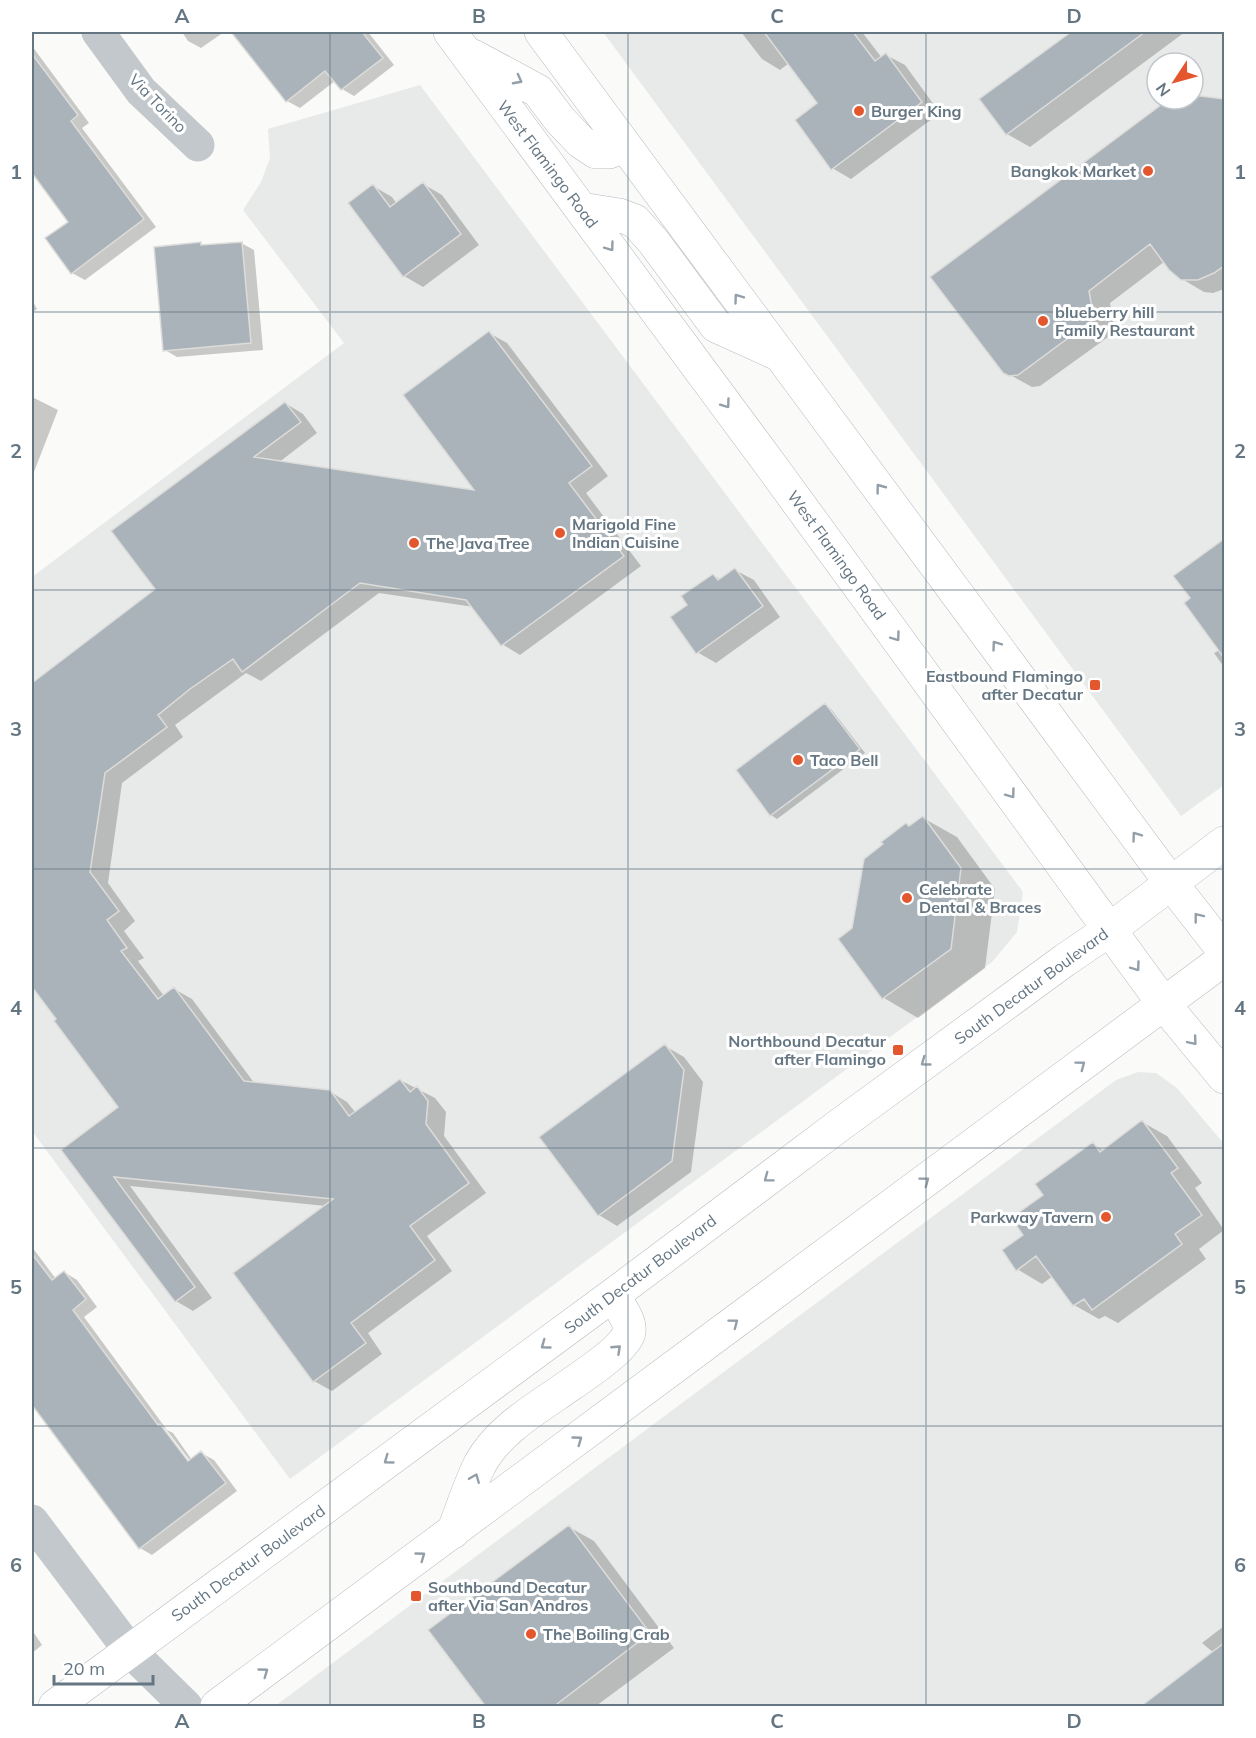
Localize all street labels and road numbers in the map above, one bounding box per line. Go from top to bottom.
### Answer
street label: Via Torino [125,69,191,137]
street label: West Flamingo Road [493,96,603,232]
street label: West Flamingo Road [783,486,891,624]
street label: South Decatur Boulevard [950,923,1112,1049]
street label: South Decatur Boulevard [560,1210,720,1338]
street label: South Decatur Boulevard [167,1500,329,1626]

